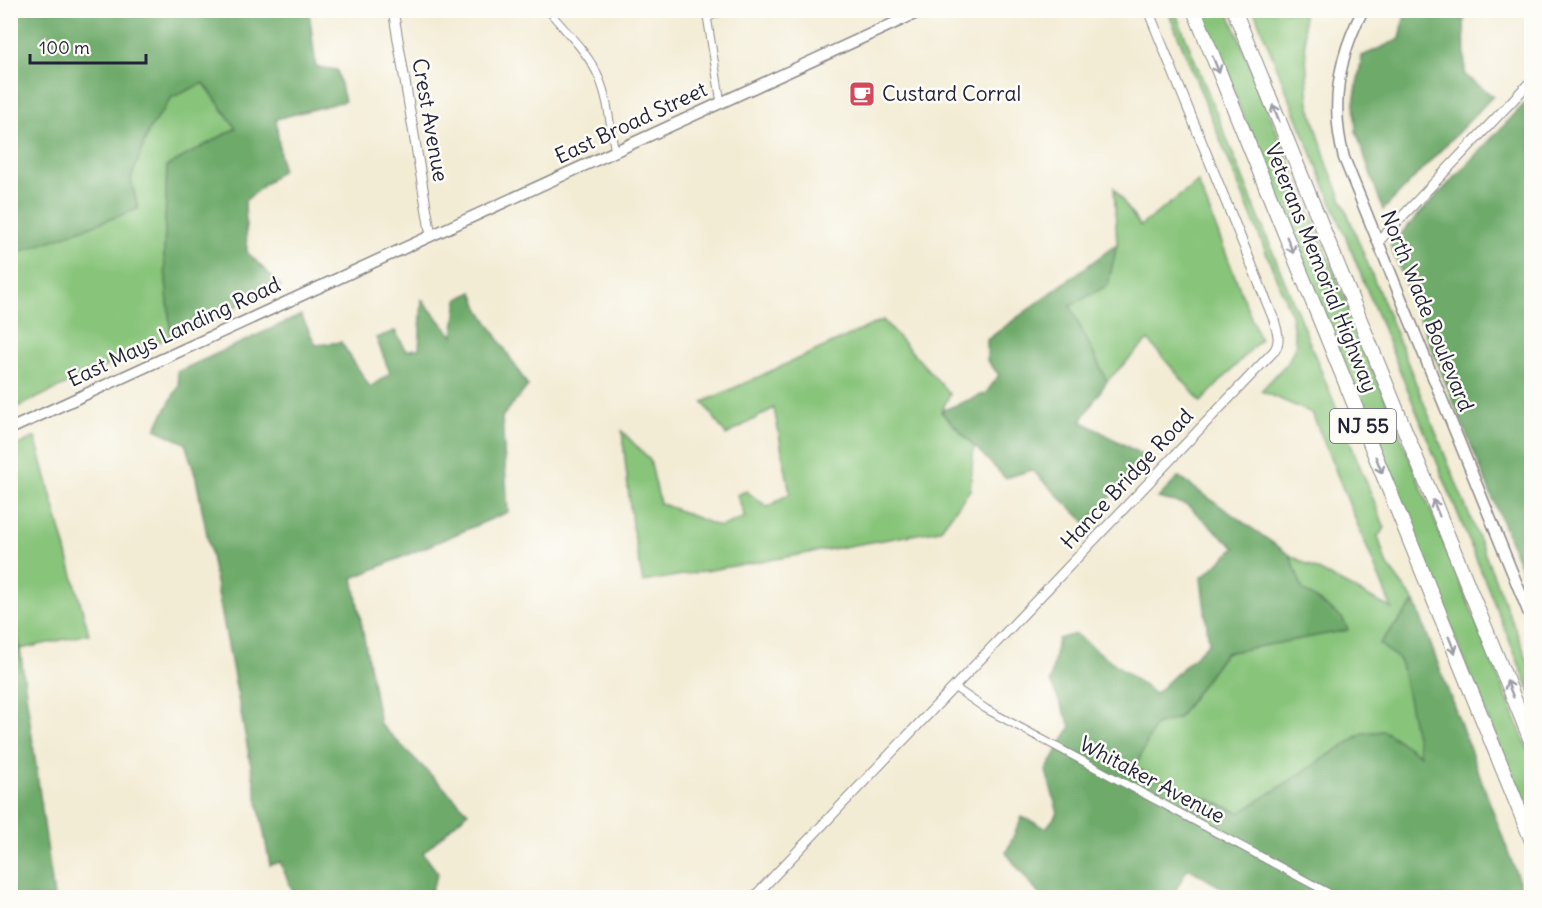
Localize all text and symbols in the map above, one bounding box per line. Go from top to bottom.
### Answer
scale bar [30,27,146,65]
text: 100 m [39,36,90,59]
one-way arrow [1211,55,1222,73]
street label: Crest Avenue [406,56,455,184]
street label: East Broad Street [550,75,711,170]
cafe icon: Custard Corral [847,79,877,109]
place label: Custard Corral [882,80,1021,107]
one-way arrow [1270,104,1281,123]
street label: Veterans Memorial Highway [1259,139,1384,396]
street label: North Wade Boulevard [1375,206,1480,415]
one-way arrow [1285,236,1296,254]
street label: East Mays Landing Road [63,270,284,393]
street label: Hance Bridge Road [1055,403,1199,555]
road number: NJ 55 [1330,409,1396,443]
one-way arrow [1374,455,1385,474]
one-way arrow [1430,499,1441,518]
one-way arrow [1447,636,1458,654]
one-way arrow [1503,680,1514,698]
street label: Whitaker Avenue [1075,730,1230,829]

